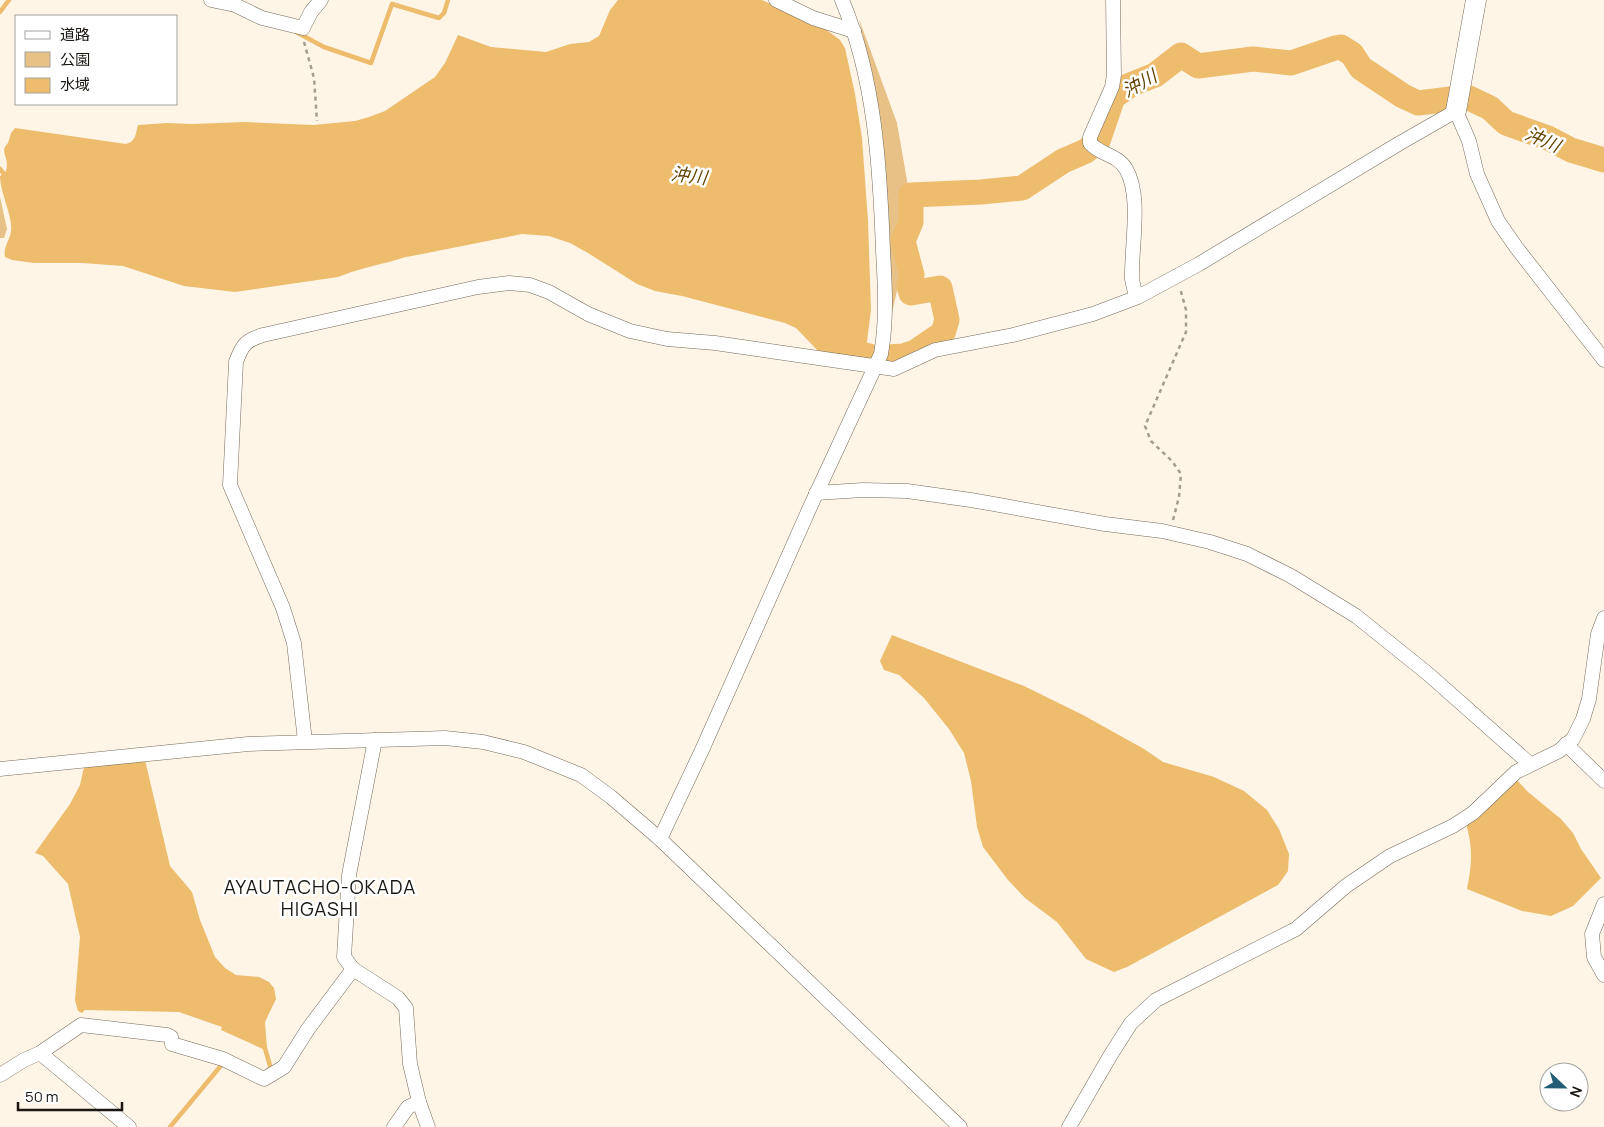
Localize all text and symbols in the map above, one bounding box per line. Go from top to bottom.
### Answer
legend [15,15,178,105]
text: 道路 [60,24,90,45]
text: 公園 [60,49,90,70]
water label: 沖川 [1117,63,1162,102]
text: 水域 [60,74,90,95]
water label: 沖川 [1522,121,1566,158]
water label: 沖川 [670,161,710,189]
district label: AYAUTACHO-OKADA HIGASHI [224,874,416,922]
north arrow [1539,1062,1589,1112]
scale bar [18,1080,121,1112]
text: N [1566,1084,1587,1100]
text: 50 m [25,1086,59,1107]

